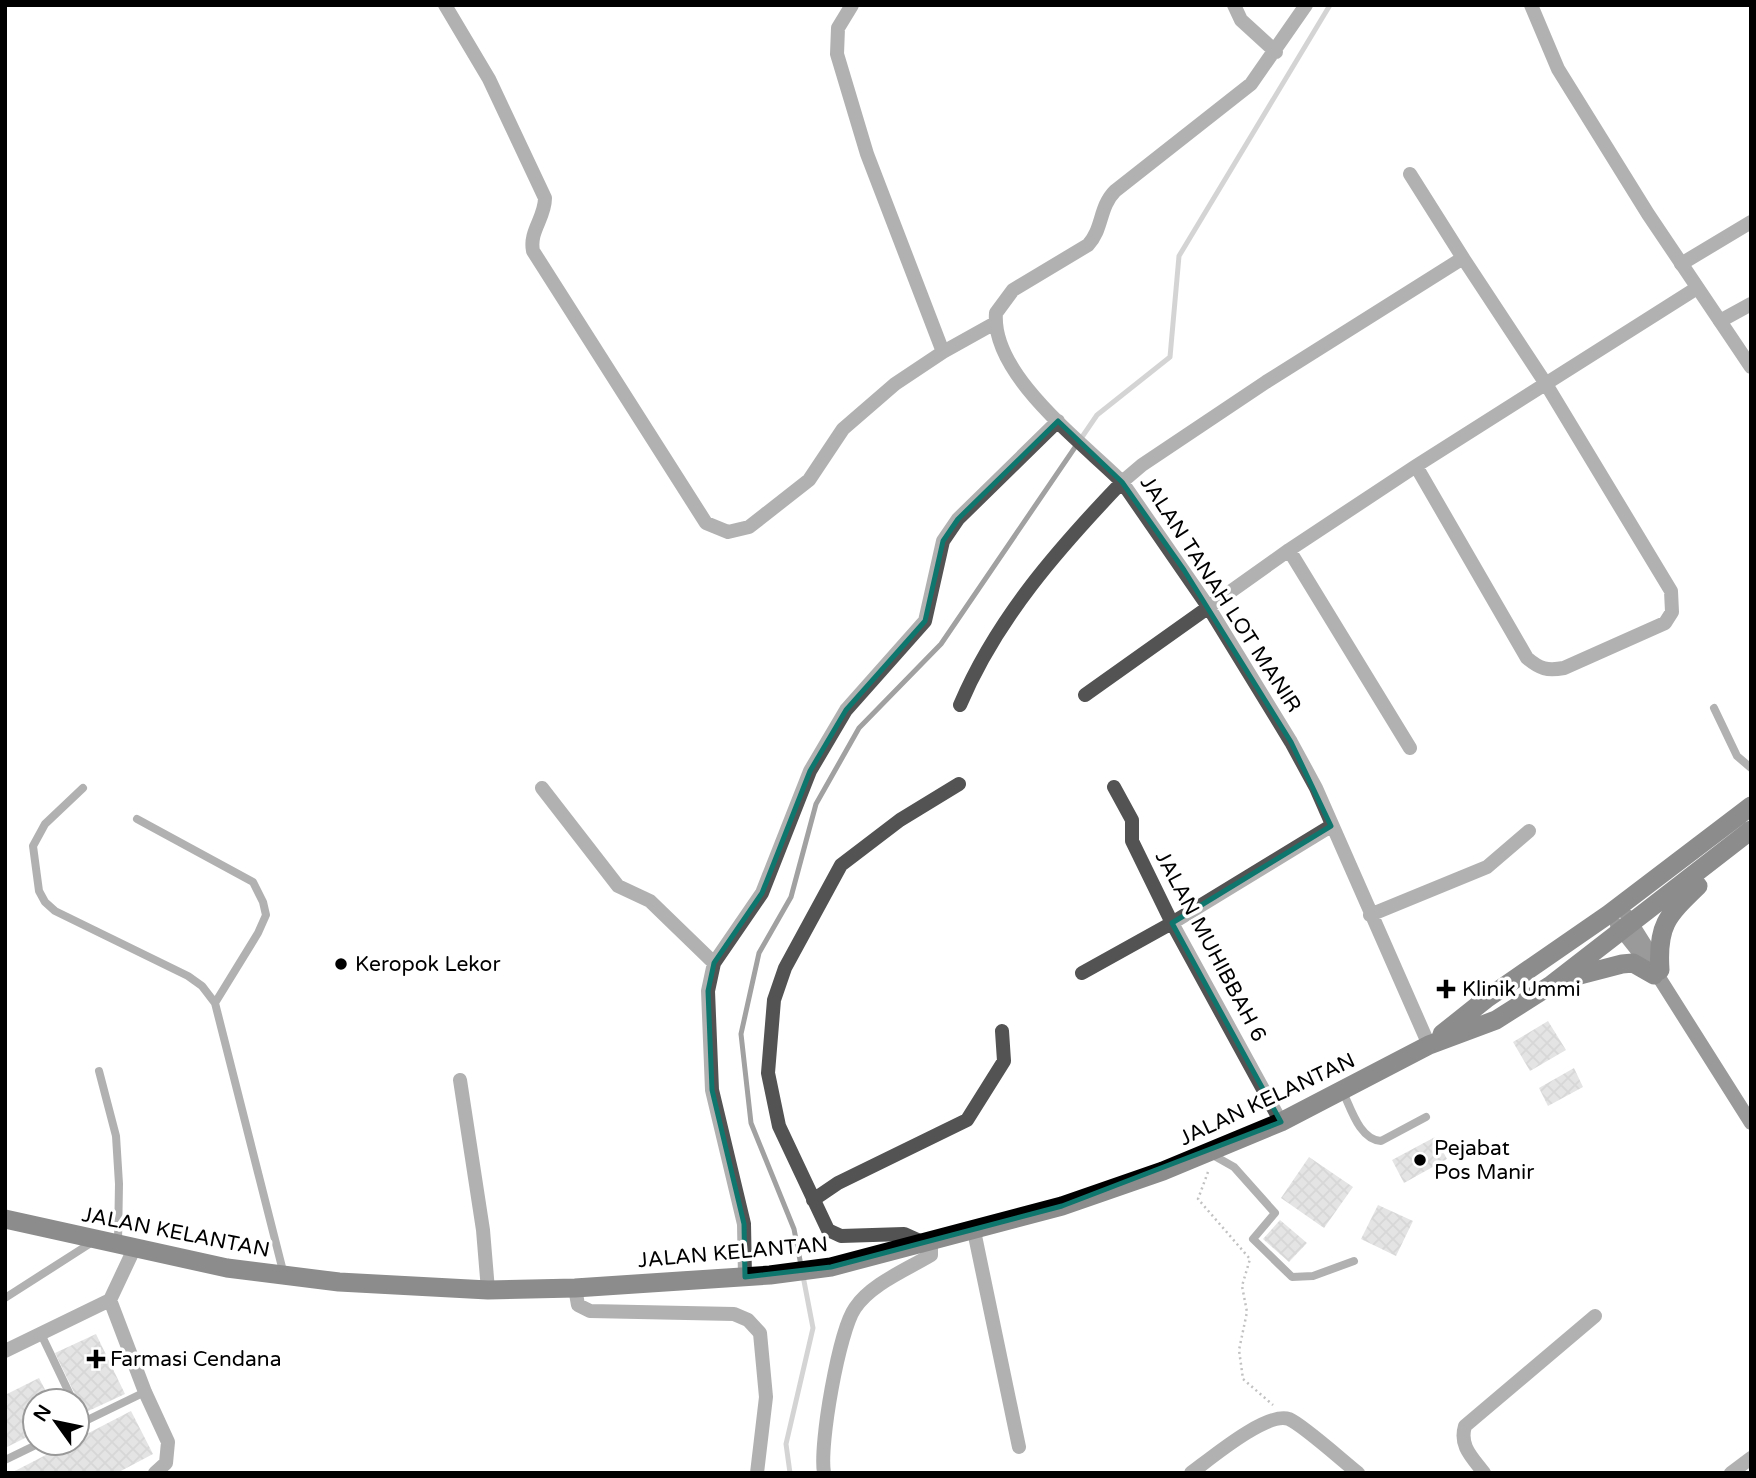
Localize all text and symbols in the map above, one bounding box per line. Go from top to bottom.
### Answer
street label: JALAN TANAH LOT MANIR [1135,471,1306,717]
street label: JALAN MUHIBBAH 6 [1150,847,1271,1046]
place label: Keropok Lekor [355,952,500,977]
marker: Keropok Lekor [333,956,349,972]
place label: Klinik Ummi [1462,977,1581,1002]
marker: Klinik Ummi [1436,979,1456,999]
street label: JALAN KELANTAN [1175,1048,1359,1151]
place label: Pejabat Pos Manir [1434,1136,1534,1185]
marker: Pejabat Pos Manir [1412,1152,1428,1168]
street label: JALAN KELANTAN [80,1202,272,1263]
street label: JALAN KELANTAN [637,1232,829,1273]
place label: Farmasi Cendana [110,1347,281,1372]
marker: Farmasi Cendana [88,1351,104,1367]
north arrow [21,1387,91,1457]
text: N [29,1401,56,1426]

